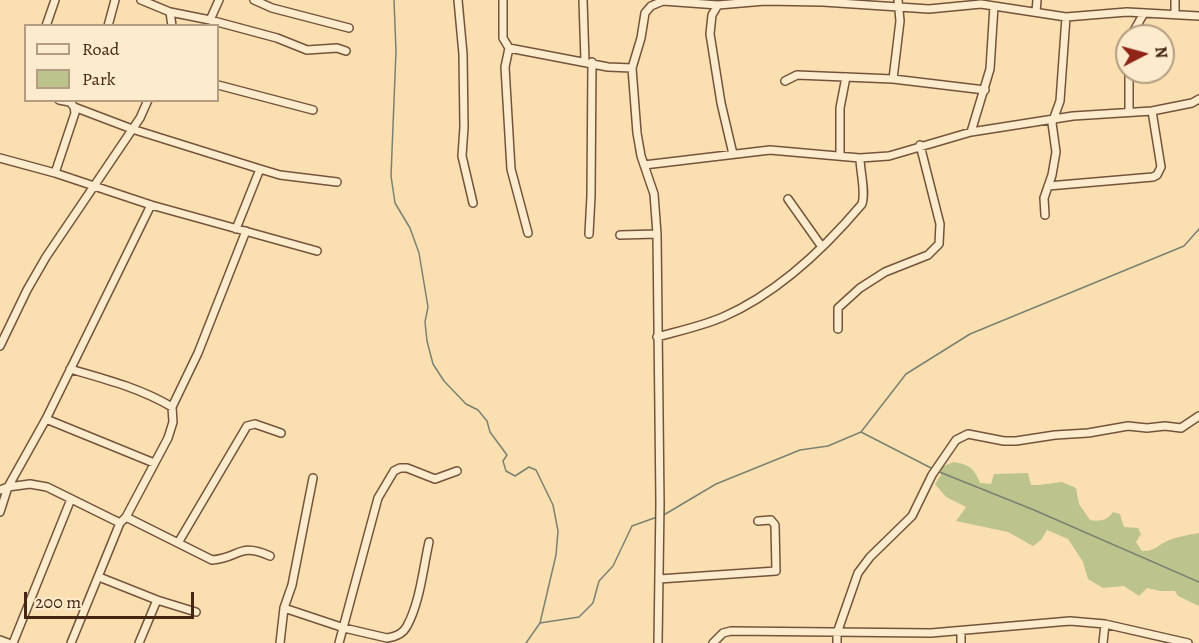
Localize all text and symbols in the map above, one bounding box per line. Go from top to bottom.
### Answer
legend [24,24,219,102]
north arrow [1115,24,1175,84]
text: Road [82,37,119,61]
text: N [1149,45,1172,59]
text: Park [82,67,116,91]
scale bar [27,580,196,618]
text: 200 m [35,590,81,614]

